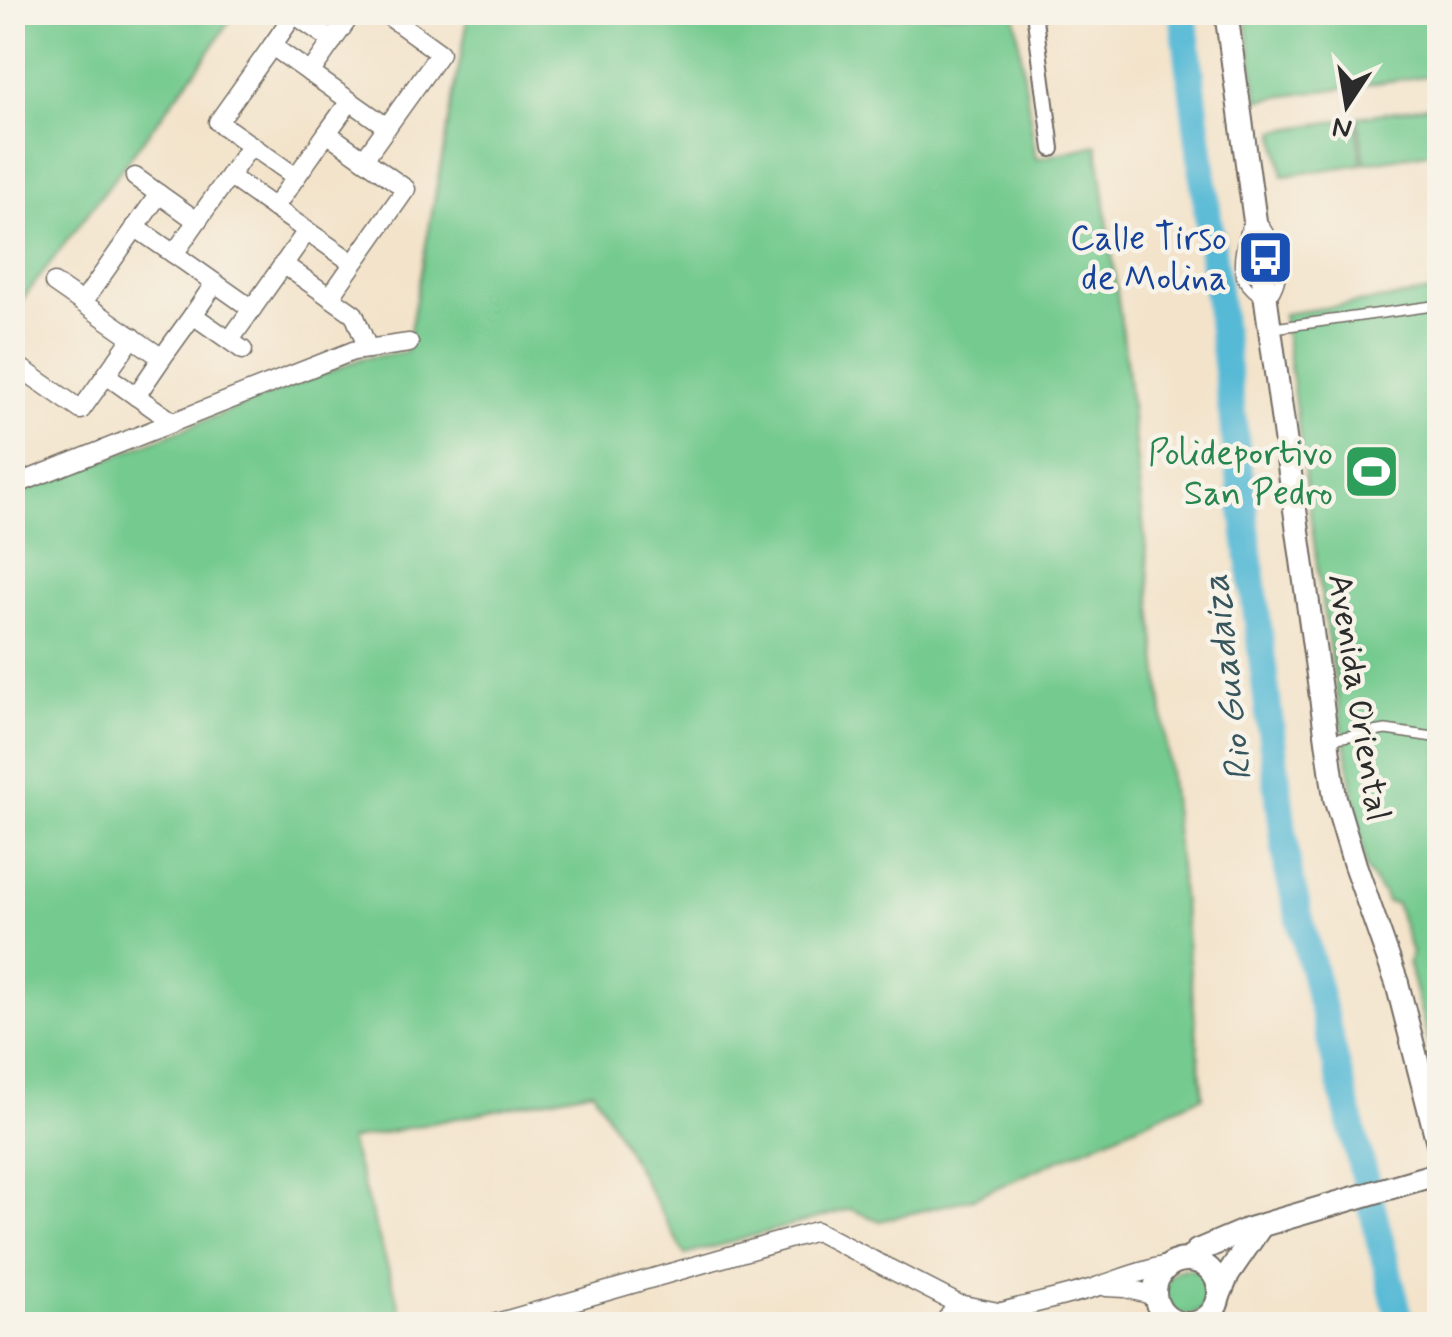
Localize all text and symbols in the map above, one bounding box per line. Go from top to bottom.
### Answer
north arrow [1297,55,1397,155]
text: N [1329,107,1355,147]
place label: Calle Tirso de Molina [1070,216,1227,302]
bus stop icon: Calle Tirso de Molina [1236,227,1296,287]
place label: Polideportivo San Pedro [1148,431,1333,517]
sports icon: Polideportivo San Pedro [1342,442,1402,502]
street label: Avenida Oriental [1316,570,1400,824]
water label: Rio Guadaiza [1191,571,1265,784]

